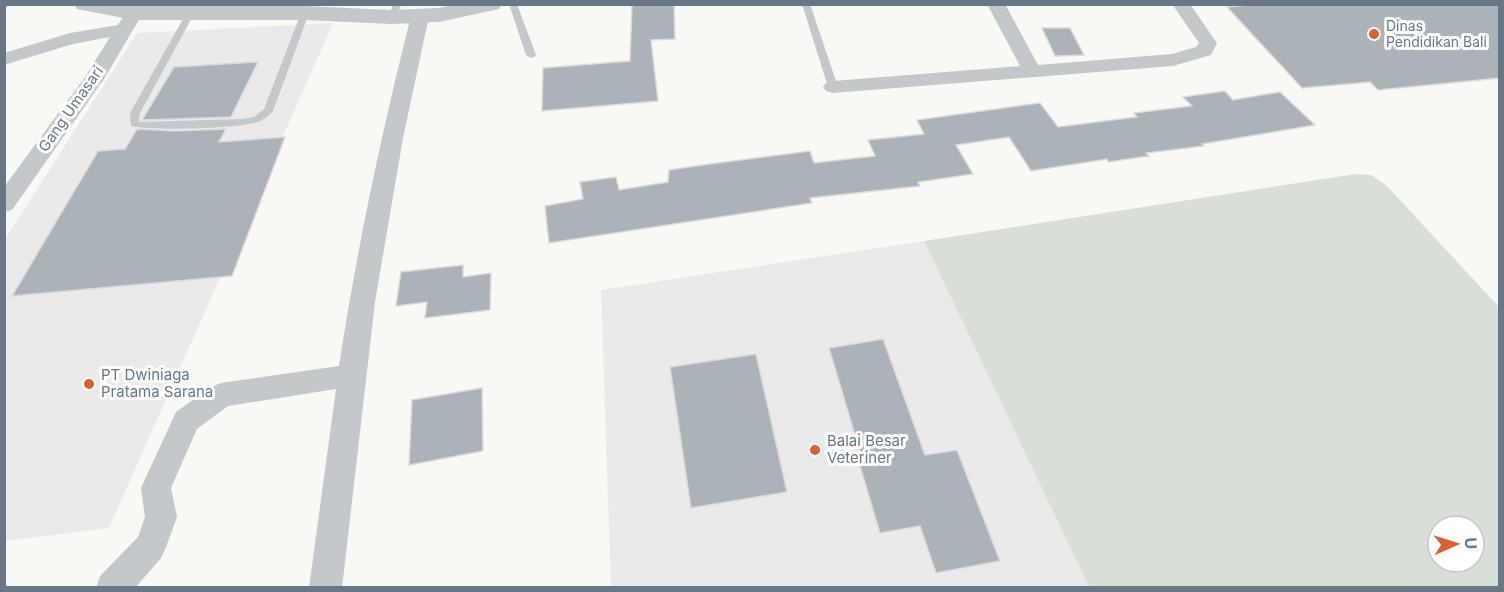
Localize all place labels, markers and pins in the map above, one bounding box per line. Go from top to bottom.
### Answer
place label: Dinas Pendidikan Bali [1386,17,1487,50]
marker: Dinas Pendidikan Bali [1367,27,1381,41]
place label: PT Dwiniaga Pratama Sarana [101,365,213,401]
marker: PT Dwiniaga Pratama Sarana [82,377,96,391]
place label: Balai Besar Veteriner [827,431,906,467]
marker: Balai Besar Veteriner [808,443,822,457]

